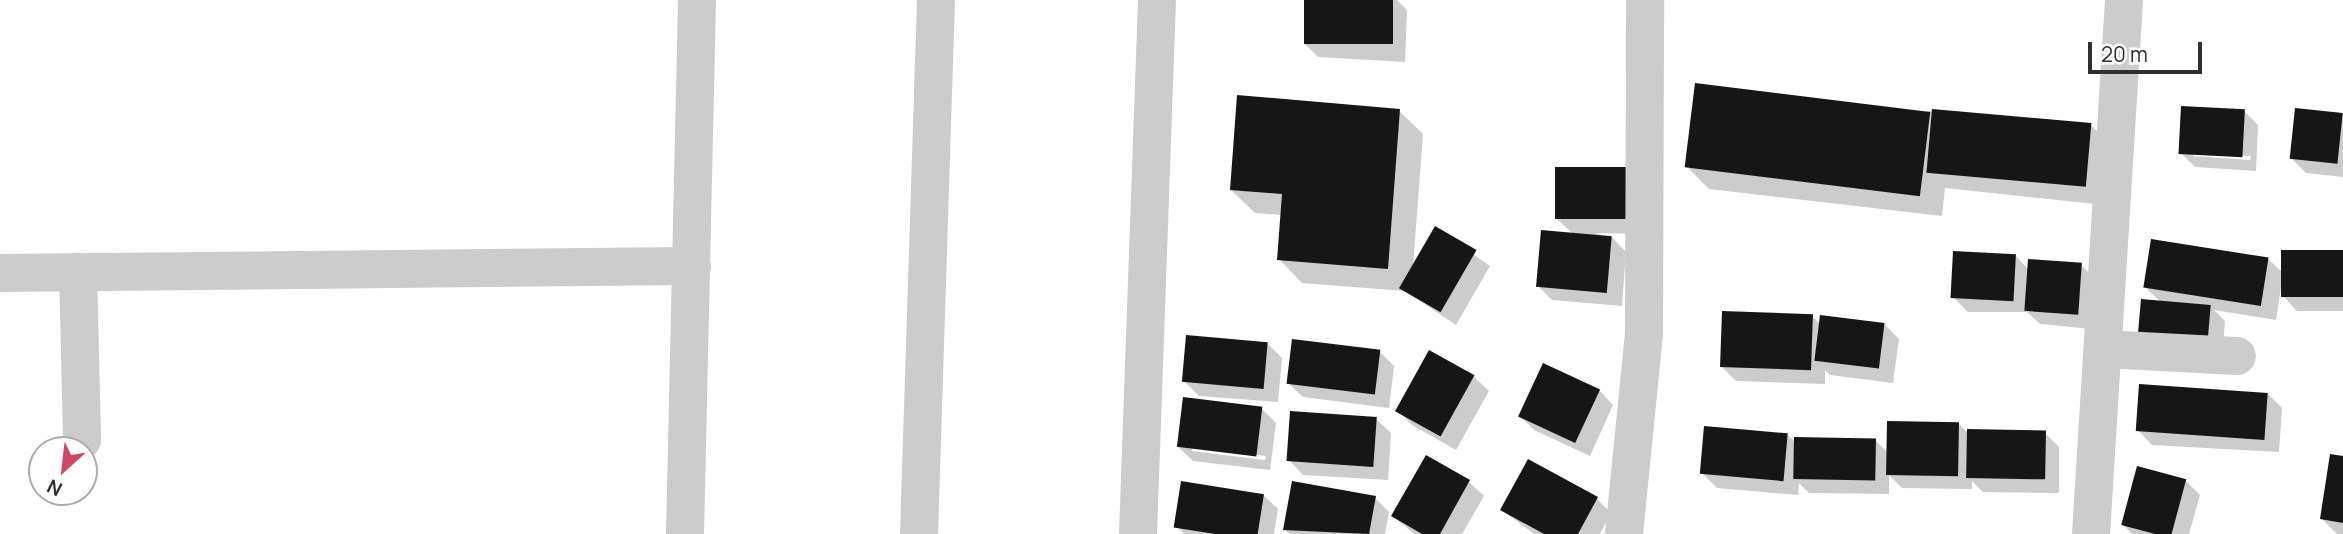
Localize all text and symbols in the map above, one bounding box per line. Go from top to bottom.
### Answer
scale bar [2091,28,2205,72]
text: 20 m [2101,40,2148,68]
north arrow [28,436,98,506]
text: N [42,473,66,503]

